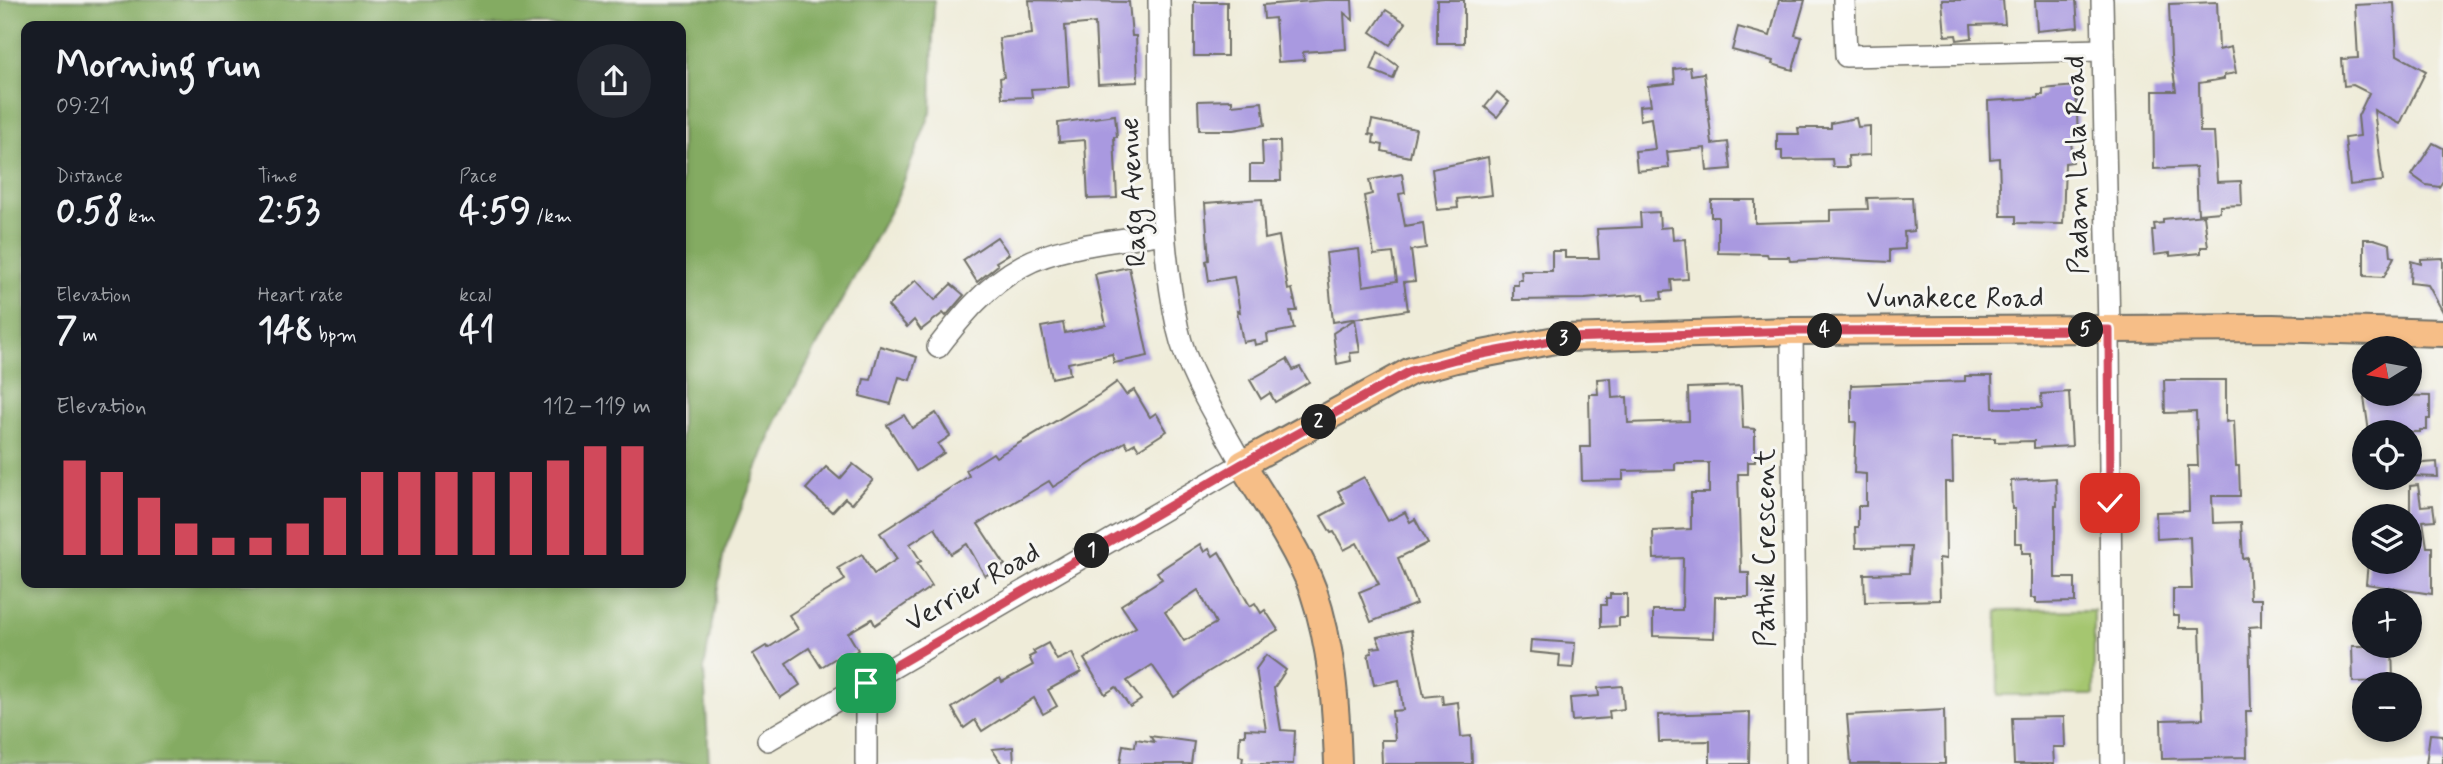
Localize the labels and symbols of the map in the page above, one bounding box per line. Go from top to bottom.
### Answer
street label: Padam Lala Road [2058,55,2098,275]
street label: Ragg Avenue [1112,116,1159,268]
street label: Vunakece Road [1866,281,2044,318]
pin: 5 [2068,312,2104,348]
pin: 4 [1808,314,1842,348]
pin: 3 [1546,322,1582,356]
north arrow [2352,336,2422,406]
pin: 2 [1302,404,1336,440]
street label: Pathik Crescent [1748,448,1785,647]
pin [2080,473,2140,533]
street label: Verrier Road [899,534,1047,642]
pin: 1 [1074,534,1110,568]
pin [836,653,896,713]

